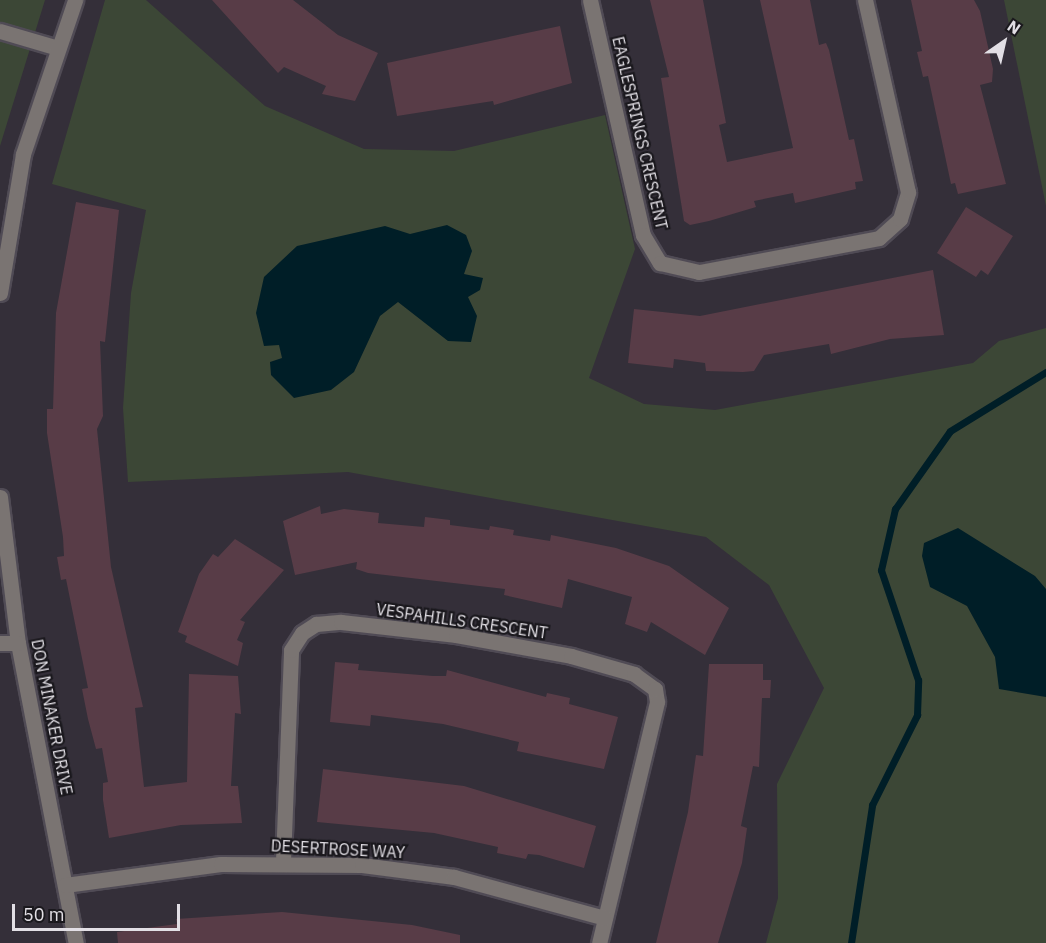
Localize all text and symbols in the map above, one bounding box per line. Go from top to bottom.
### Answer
north arrow [974,12,1034,72]
text: N [1004,16,1024,39]
street label: EAGLESPRINGS CRESCENT [608,35,672,231]
street label: VESPAHILLS CRESCENT [375,599,549,643]
street label: DON MINAKER DRIVE [27,638,77,796]
street label: DESERTROSE WAY [270,836,406,862]
scale bar [15,892,183,930]
text: 50 m [23,903,65,926]

